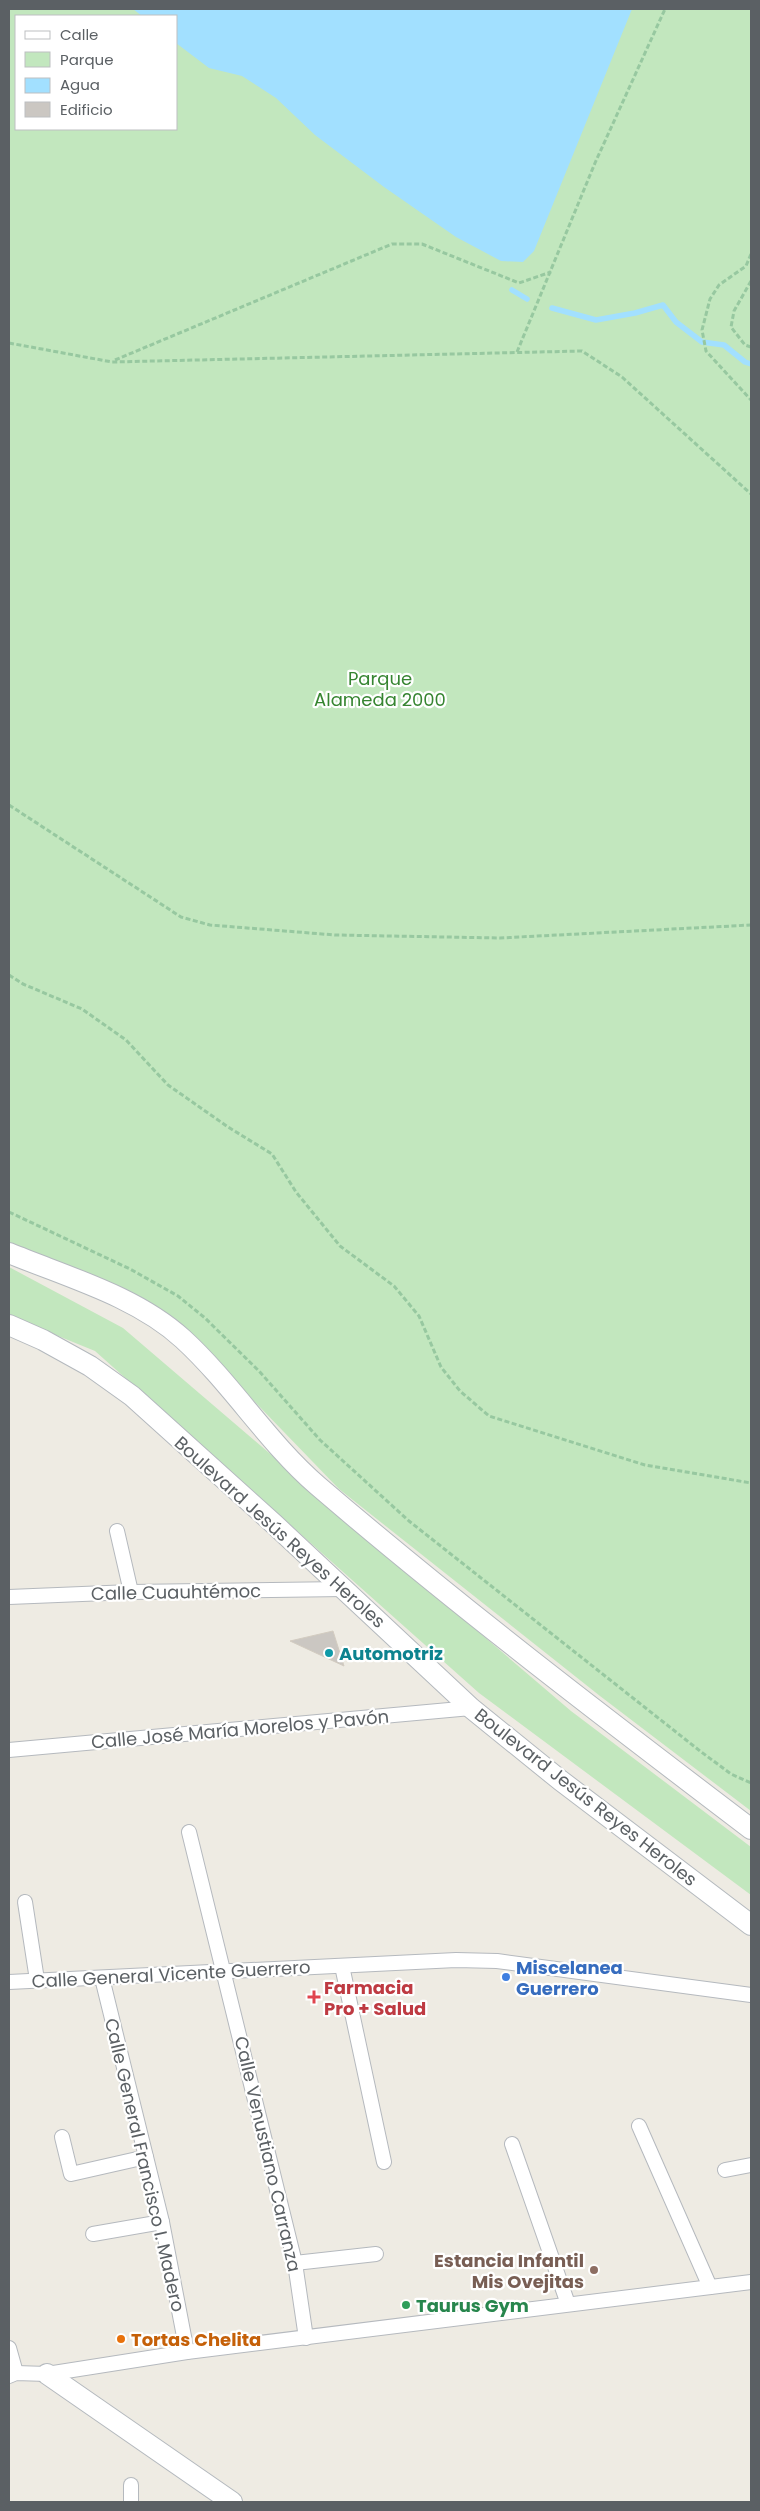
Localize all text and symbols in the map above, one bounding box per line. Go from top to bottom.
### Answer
legend [15,15,178,130]
text: Calle [60,24,98,45]
text: Parque [60,49,113,70]
text: Agua [60,74,100,95]
text: Edificio [60,99,113,120]
park label: Parque Alameda 2000 [314,666,446,712]
street label: Boulevard Jesús Reyes Heroles [169,1430,391,1634]
street label: Calle Cuauhtémoc [91,1578,261,1606]
place label: Automotriz [339,1641,443,1666]
marker: Automotriz [323,1647,335,1659]
street label: Boulevard Jesús Reyes Heroles [470,1702,702,1892]
street label: Calle José María Morelos y Pavón [90,1704,390,1754]
street label: Calle General Vicente Guerrero [31,1954,311,1994]
place label: Miscelanea Guerrero [516,1955,623,2001]
marker: Miscelanea Guerrero [500,1971,512,1983]
place label: Farmacia Pro + Salud [324,1975,426,2021]
marker: Farmacia Pro + Salud [308,1991,320,2003]
street label: Calle General Francisco I. Madero [99,2016,191,2314]
street label: Calle Venustiano Carranza [229,2034,307,2274]
place label: Estancia Infantil Mis Ovejitas [434,2248,584,2294]
marker: Estancia Infantil Mis Ovejitas [588,2264,600,2276]
place label: Taurus Gym [416,2293,529,2318]
marker: Taurus Gym [400,2299,412,2311]
place label: Tortas Chelita [131,2327,261,2352]
marker: Tortas Chelita [115,2333,127,2345]

